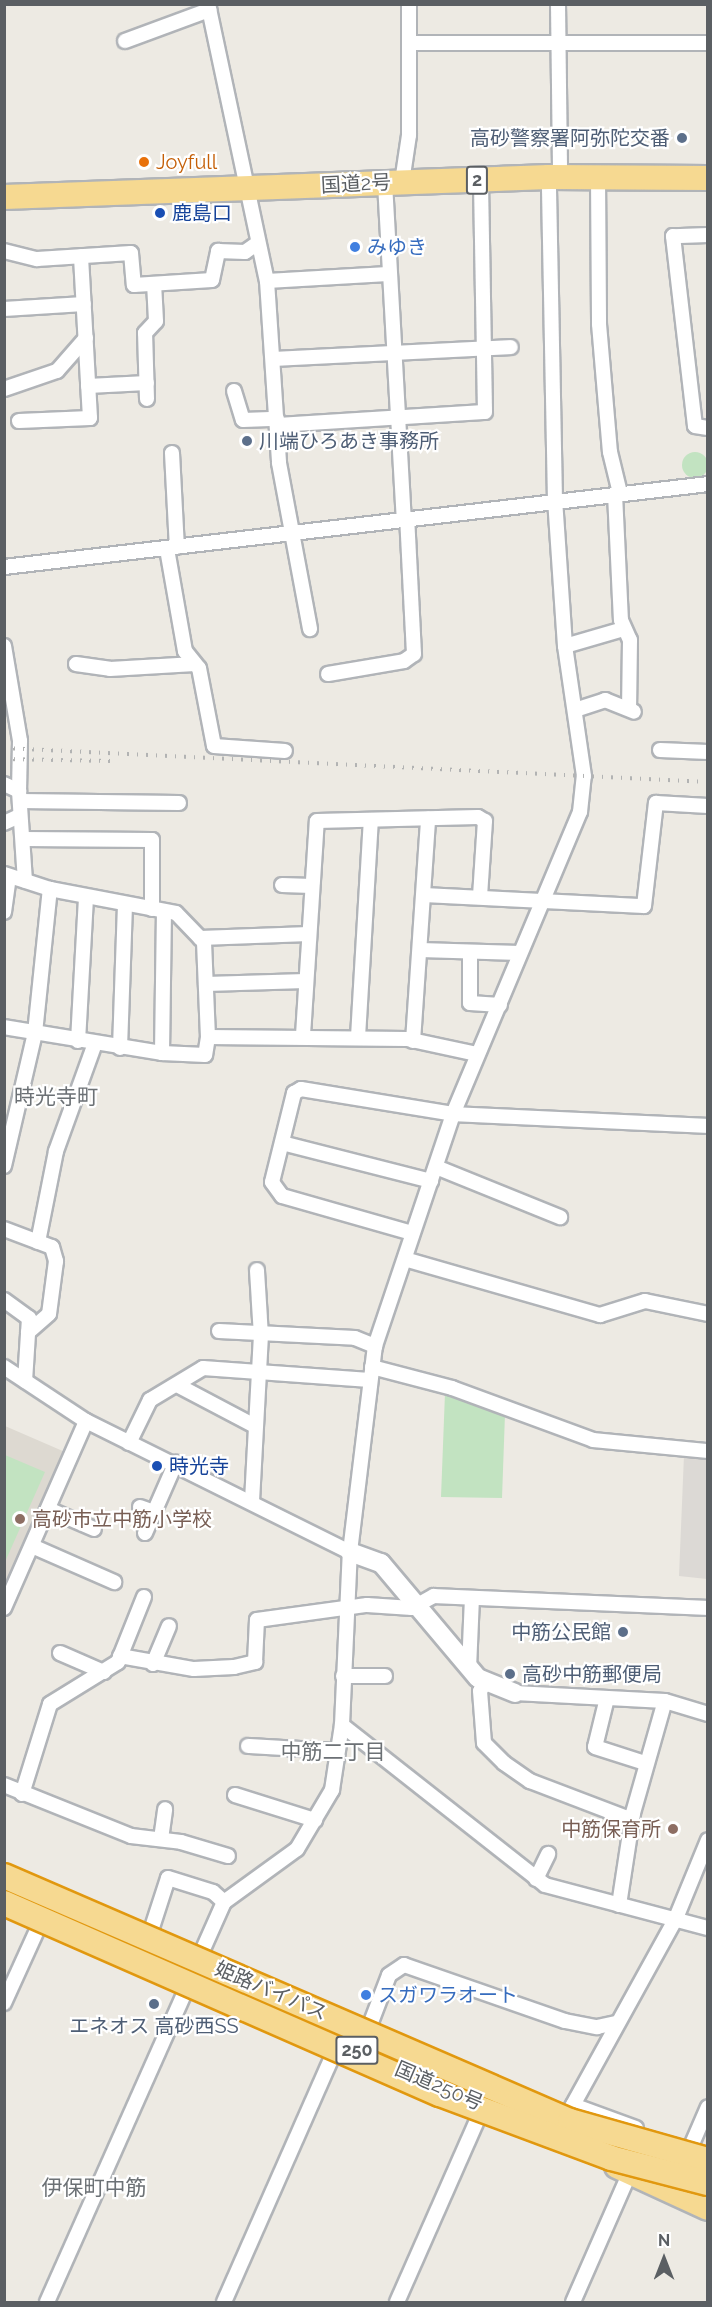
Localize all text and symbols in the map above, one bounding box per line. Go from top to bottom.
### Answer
place label: 高砂警察署阿弥陀交番 [470,126,670,150]
marker: 高砂警察署阿弥陀交番 [675,131,689,145]
place label: Joyfull [156,150,217,174]
marker: Joyfull [137,155,151,169]
road number: 2 [465,165,489,195]
street label: 国道2号 [320,170,392,198]
place label: 鹿島口 [172,201,232,225]
marker: 鹿島口 [153,206,167,220]
place label: みゆき [367,235,427,259]
marker: みゆき [348,240,362,254]
place label: 川端ひろあき事務所 [259,429,439,453]
marker: 川端ひろあき事務所 [240,434,254,448]
district label: 時光寺町 [14,1084,98,1110]
place label: 時光寺 [169,1454,229,1478]
marker: 時光寺 [150,1459,164,1473]
place label: 高砂市立中筋小学校 [32,1507,212,1531]
marker: 高砂市立中筋小学校 [13,1512,27,1526]
place label: 中筋公民館 [511,1620,611,1644]
marker: 中筋公民館 [616,1625,630,1639]
place label: 高砂中筋郵便局 [522,1662,662,1686]
marker: 高砂中筋郵便局 [503,1667,517,1681]
district label: 中筋二丁目 [281,1739,385,1765]
place label: 中筋保育所 [561,1817,661,1841]
marker: 中筋保育所 [666,1822,680,1836]
street label: 姫路バイパス [211,1957,331,2025]
place label: スガワラオート [378,1983,518,2007]
marker: スガワラオート [359,1988,373,2002]
marker: エネオス 高砂西SS [147,1997,161,2011]
place label: エネオス 高砂西SS [69,2014,239,2038]
road number: 250 [334,2035,380,2065]
street label: 国道250号 [391,2057,487,2115]
district label: 伊保町中筋 [42,2175,146,2201]
north arrow [634,2229,694,2289]
text: N [658,2231,670,2250]

